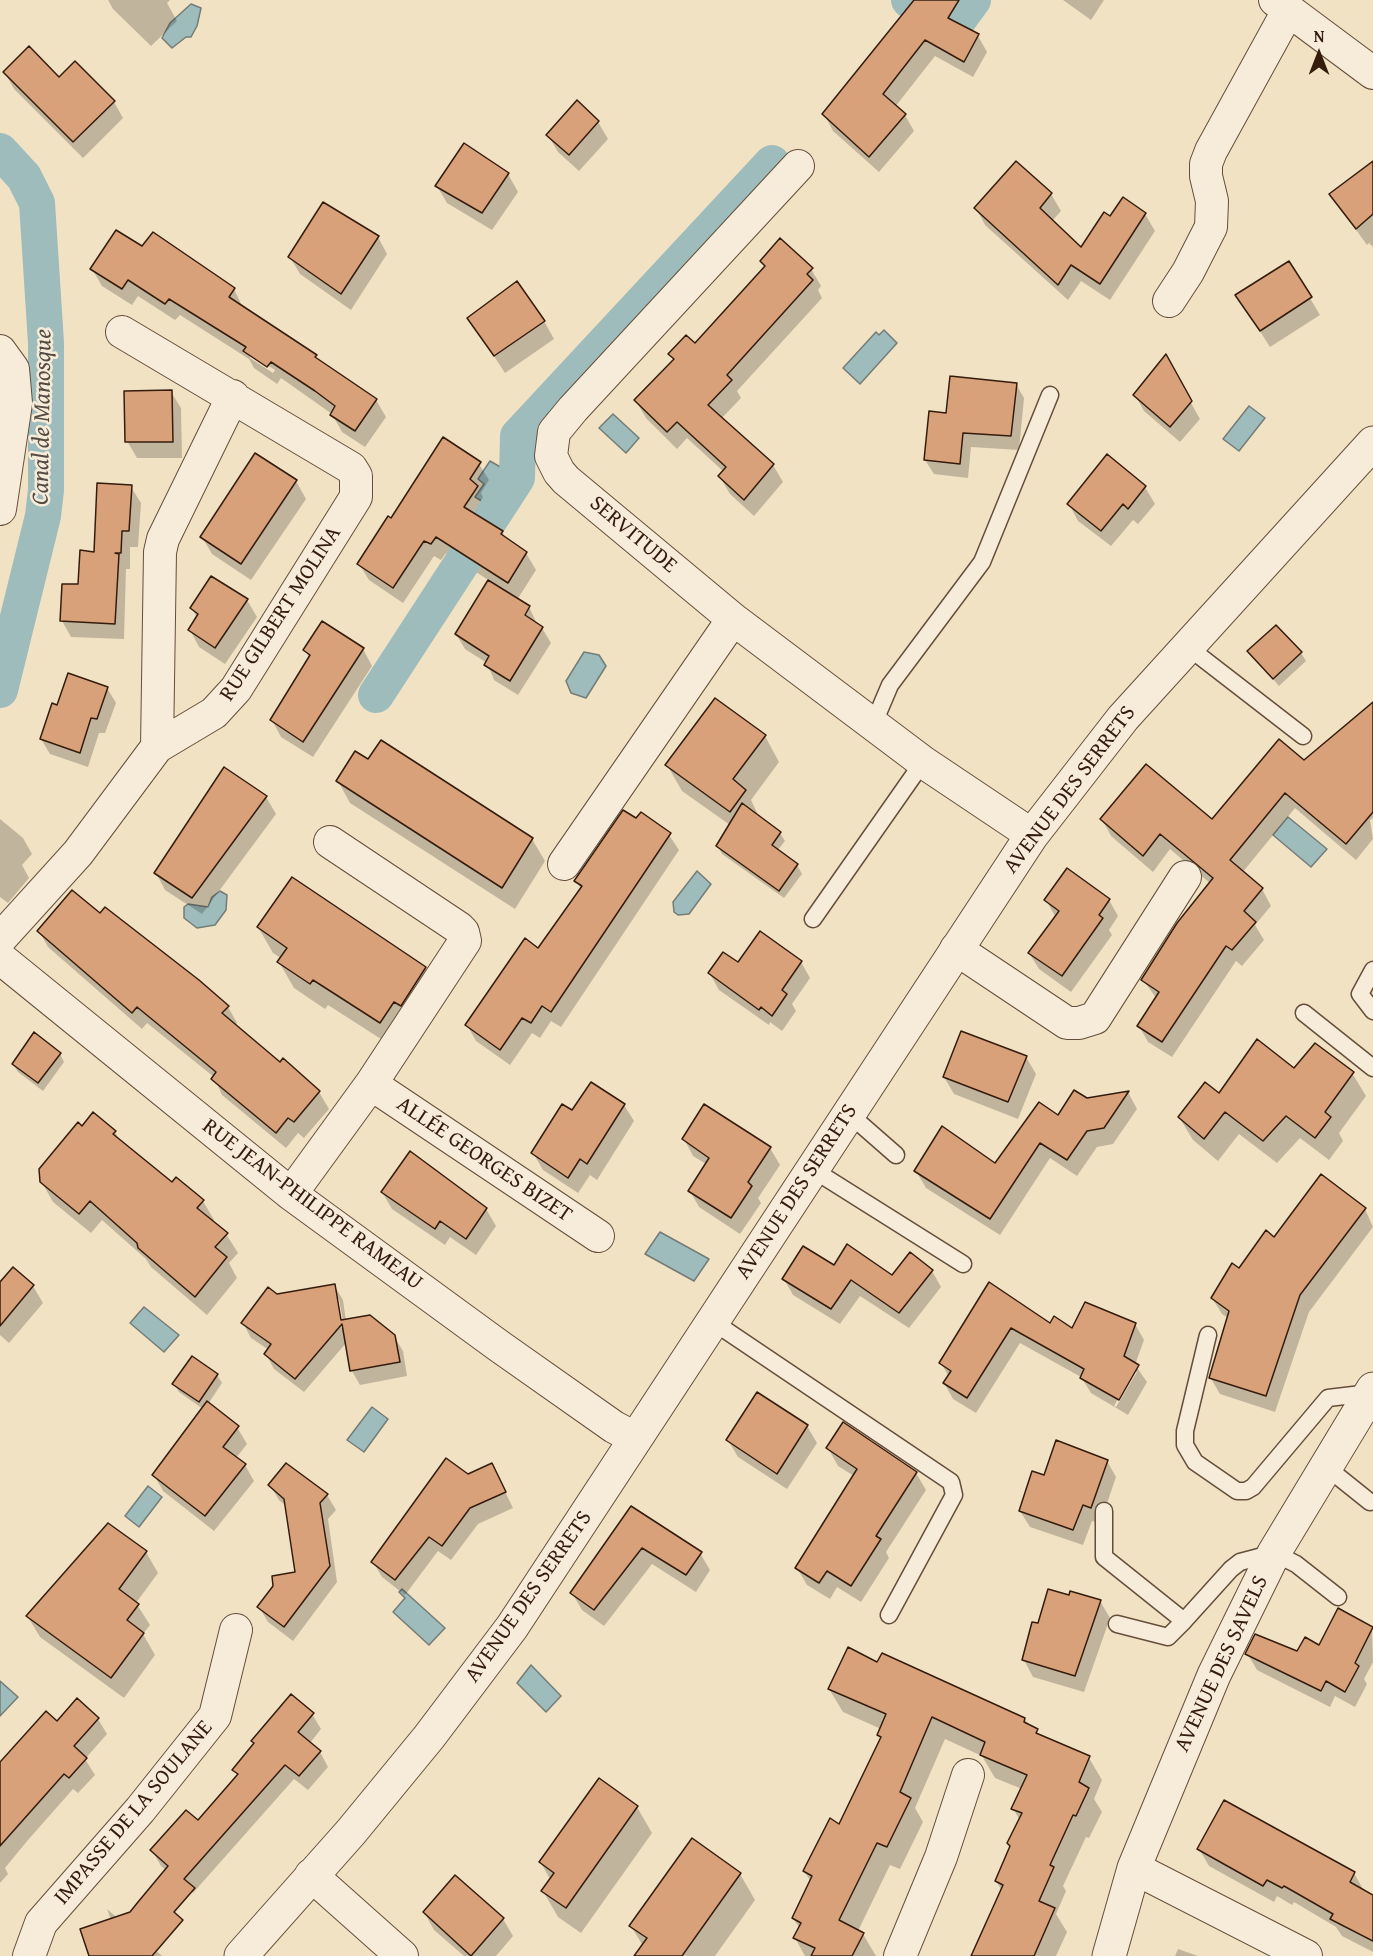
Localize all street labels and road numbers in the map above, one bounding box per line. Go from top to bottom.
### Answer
street label: SERVITUDE [584,491,682,579]
street label: RUE GILBERT MOLINA [215,522,347,706]
street label: AVENUE DES SERRETS [998,701,1142,879]
street label: ALLÉE GEORGES BIZET [391,1091,577,1229]
street label: AVENUE DES SERRETS [731,1099,863,1285]
street label: RUE JEAN-PHILIPPE RAMEAU [197,1114,427,1296]
street label: AVENUE DES SERRETS [460,1506,598,1688]
street label: AVENUE DES SAVELS [1170,1572,1274,1756]
street label: IMPASSE DE LA SOULANE [49,1715,219,1911]

